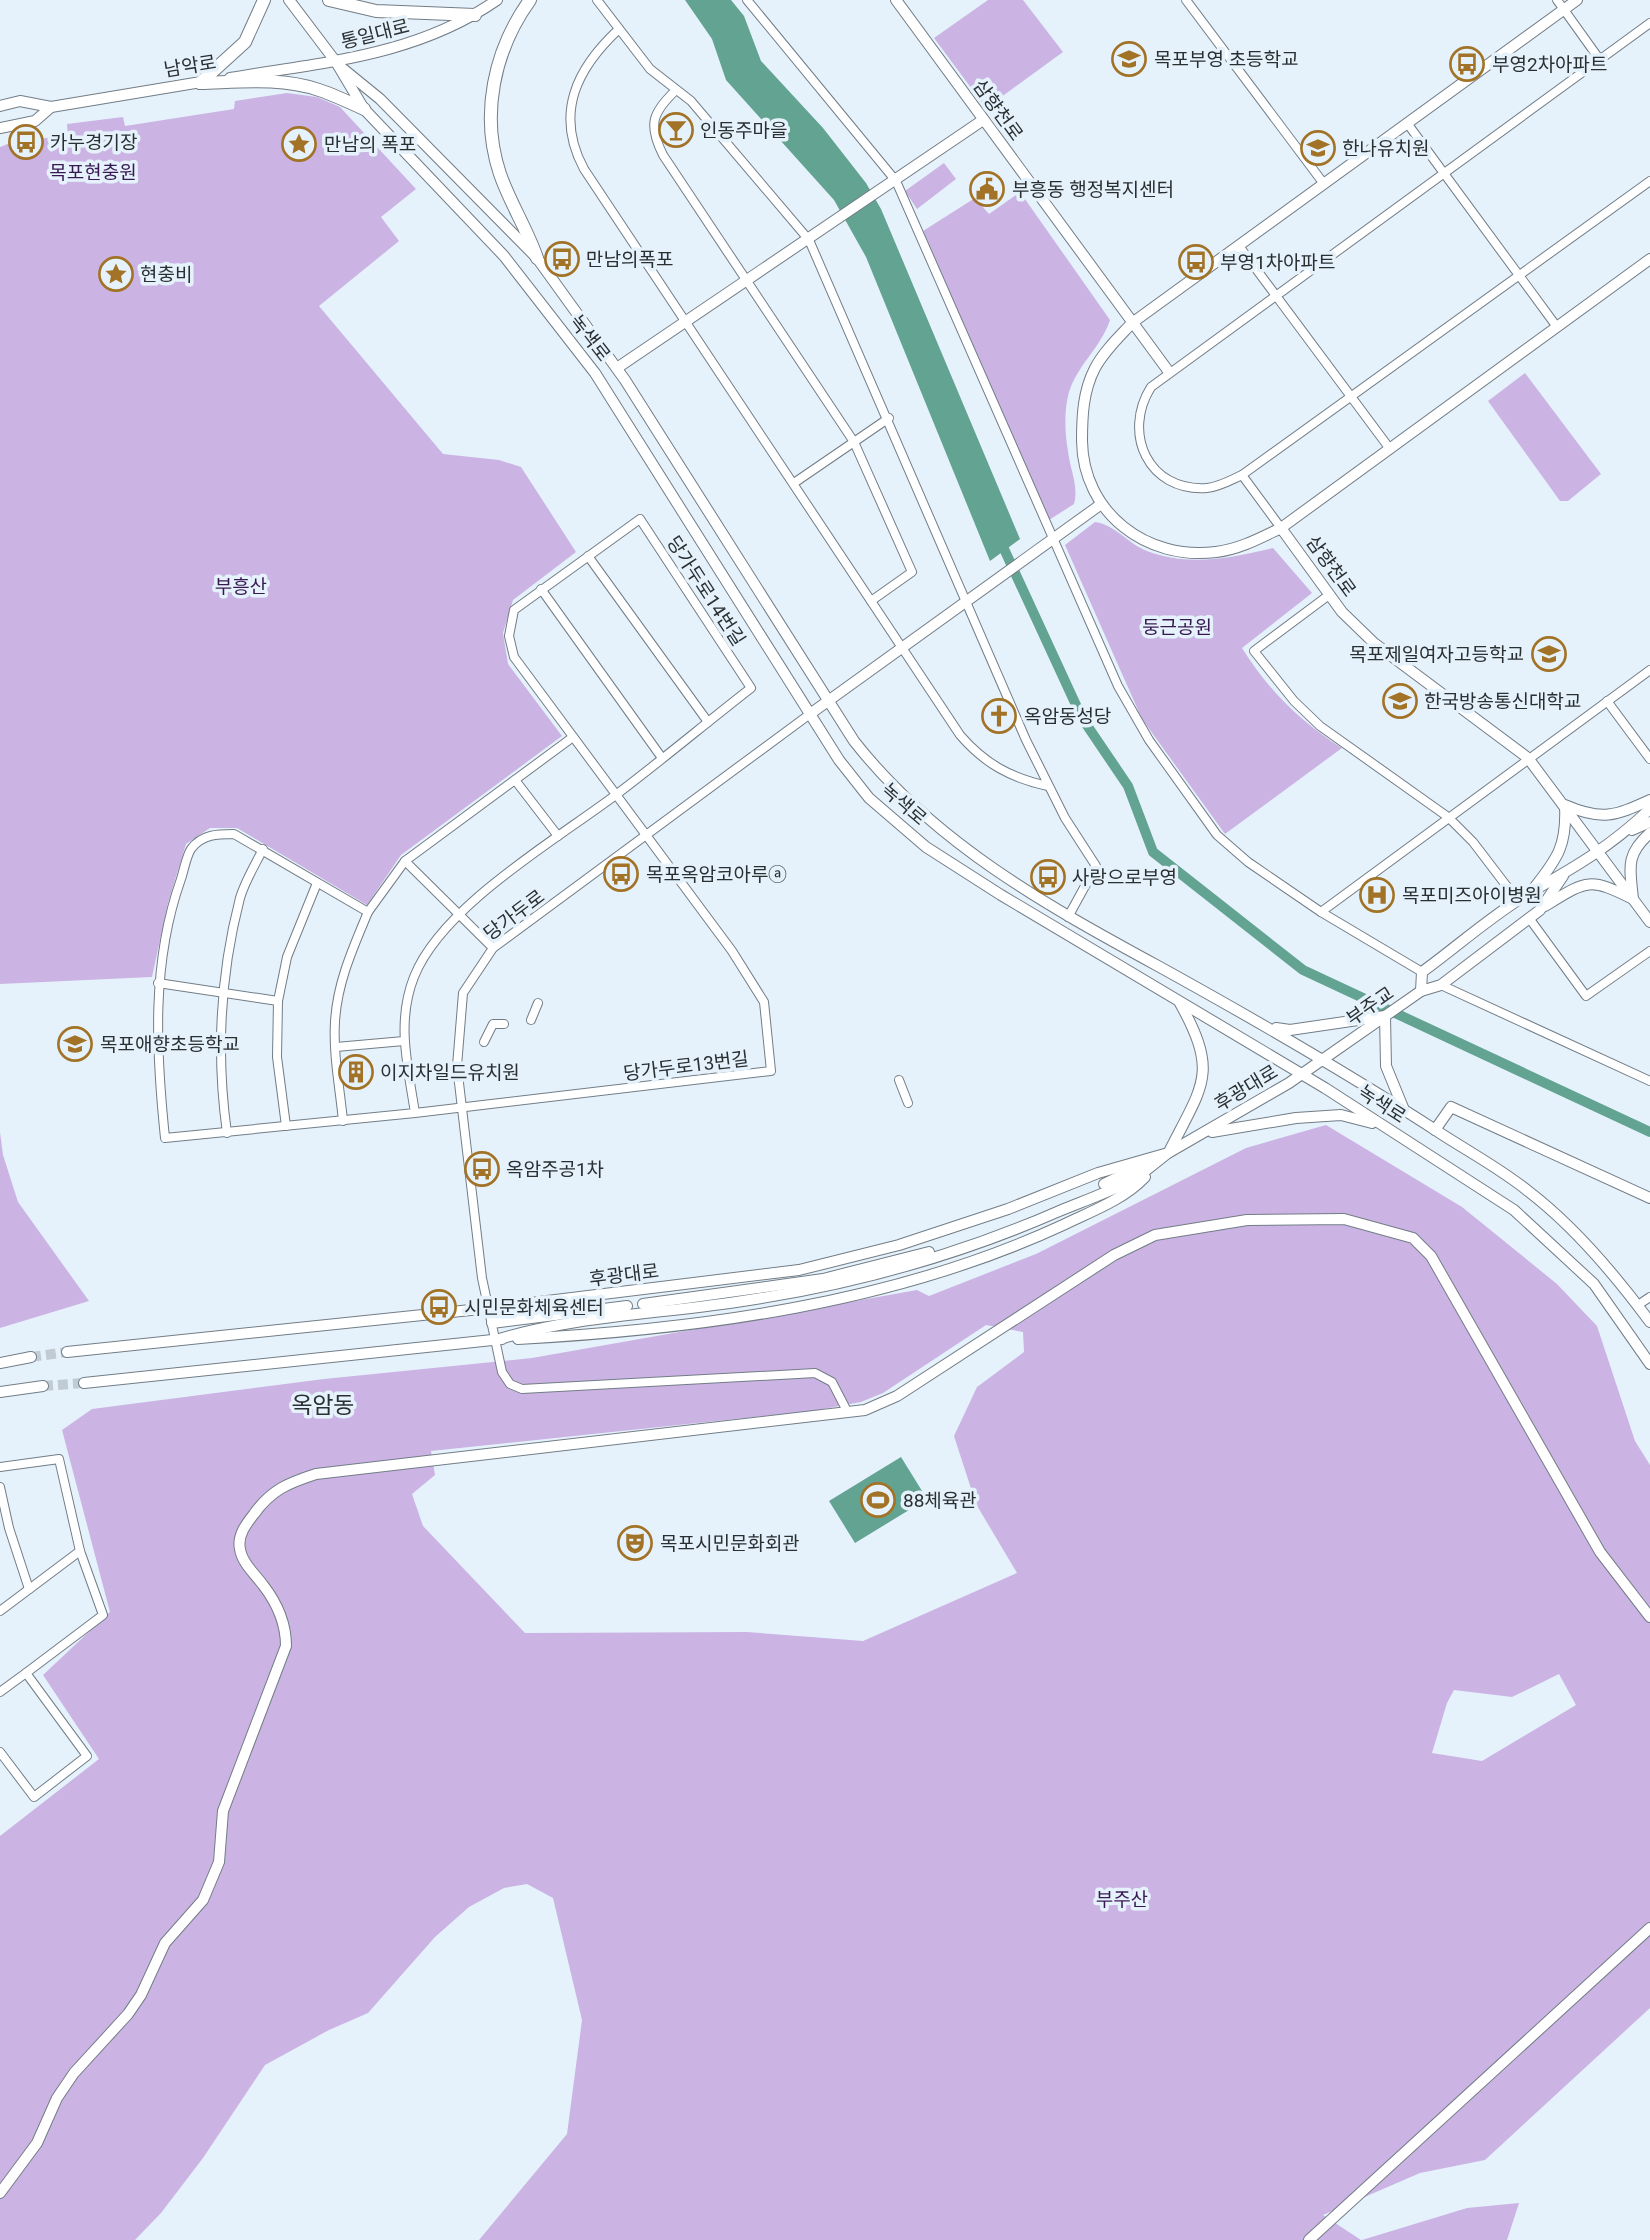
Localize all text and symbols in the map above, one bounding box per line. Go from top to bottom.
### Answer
street label: 통일대로 [338,14,412,54]
school or university icon: 목포부영 초등학교 [1110,40,1148,78]
bus stop icon: 부영2차아파트 [1448,45,1486,83]
place label: 목포부영 초등학교 [1154,48,1299,71]
street label: 남악로 [162,51,218,81]
place label: 부영2차아파트 [1492,53,1608,76]
street label: 삼향천로 [968,75,1028,145]
bar icon: 인동주마을 [657,111,695,149]
place label: 인동주마을 [700,119,787,142]
bus stop icon: 카누경기장 [7,123,45,161]
place icon: 만남의 폭포 [280,125,318,163]
school or university icon: 한나유치원 [1299,129,1337,167]
place label: 카누경기장 [50,131,137,154]
place label: 만남의 폭포 [324,133,416,156]
place label: 한나유치원 [1342,137,1429,160]
park label: 목포현충원 [49,161,137,184]
public building icon: 부흥동 행정복지센터 [968,170,1006,208]
place label: 부흥동 행정복지센터 [1012,178,1174,201]
bus stop icon: 만남의폭포 [543,240,581,278]
bus stop icon: 부영1차아파트 [1177,243,1215,281]
place label: 만남의폭포 [586,248,673,271]
place label: 부영1차아파트 [1220,251,1336,274]
place icon: 현충비 [97,255,135,293]
place label: 현충비 [140,263,192,286]
street label: 녹색로 [565,310,615,366]
street label: 삼향천로 [1301,531,1361,601]
street label: 당가두로14번길 [662,532,750,650]
park label: 부흥산 [215,575,267,598]
park label: 둥근공원 [1142,616,1212,639]
school or university icon: 목포제일여자고등학교 [1530,635,1568,673]
place label: 목포제일여자고등학교 [1349,643,1524,666]
school or university icon: 한국방송통신대학교 [1381,682,1419,720]
place label: 한국방송통신대학교 [1424,690,1581,713]
church icon: 옥암동성당 [980,697,1018,735]
place label: 옥암동성당 [1024,705,1111,728]
street label: 녹색로 [877,778,931,830]
bus stop icon: 목포옥암코아루ⓐ [602,855,640,893]
bus stop icon: 사랑으로부영 [1029,858,1067,896]
place label: 목포옥암코아루ⓐ [646,863,787,886]
place label: 사랑으로부영 [1072,866,1177,889]
hospital icon: 목포미즈아이병원 [1358,876,1396,914]
place label: 목포미즈아이병원 [1402,884,1542,907]
street label: 당가두로 [479,885,549,945]
street label: 부주교 [1342,982,1398,1030]
school or university icon: 목포애향초등학교 [56,1025,94,1063]
place label: 목포애향초등학교 [100,1033,240,1056]
street label: 당가두로13번길 [622,1047,750,1085]
building icon: 이지차일드유치원 [337,1053,375,1091]
street label: 후광대로 [1210,1060,1282,1116]
place label: 이지차일드유치원 [380,1061,520,1084]
street label: 녹색로 [1354,1080,1410,1128]
bus stop icon: 옥암주공1차 [463,1150,501,1188]
place label: 옥암주공1차 [506,1158,604,1181]
street label: 후광대로 [588,1259,660,1291]
bus stop icon: 시민문화체육센터 [420,1288,458,1326]
place label: 시민문화체육센터 [464,1296,604,1319]
district label: 옥암동 [291,1392,355,1419]
sports icon: 88체육관 [859,1481,897,1519]
place label: 88체육관 [903,1489,977,1512]
theatre icon: 목포시민문화회관 [616,1524,654,1562]
place label: 목포시민문화회관 [660,1532,800,1555]
park label: 부주산 [1096,1888,1148,1911]

